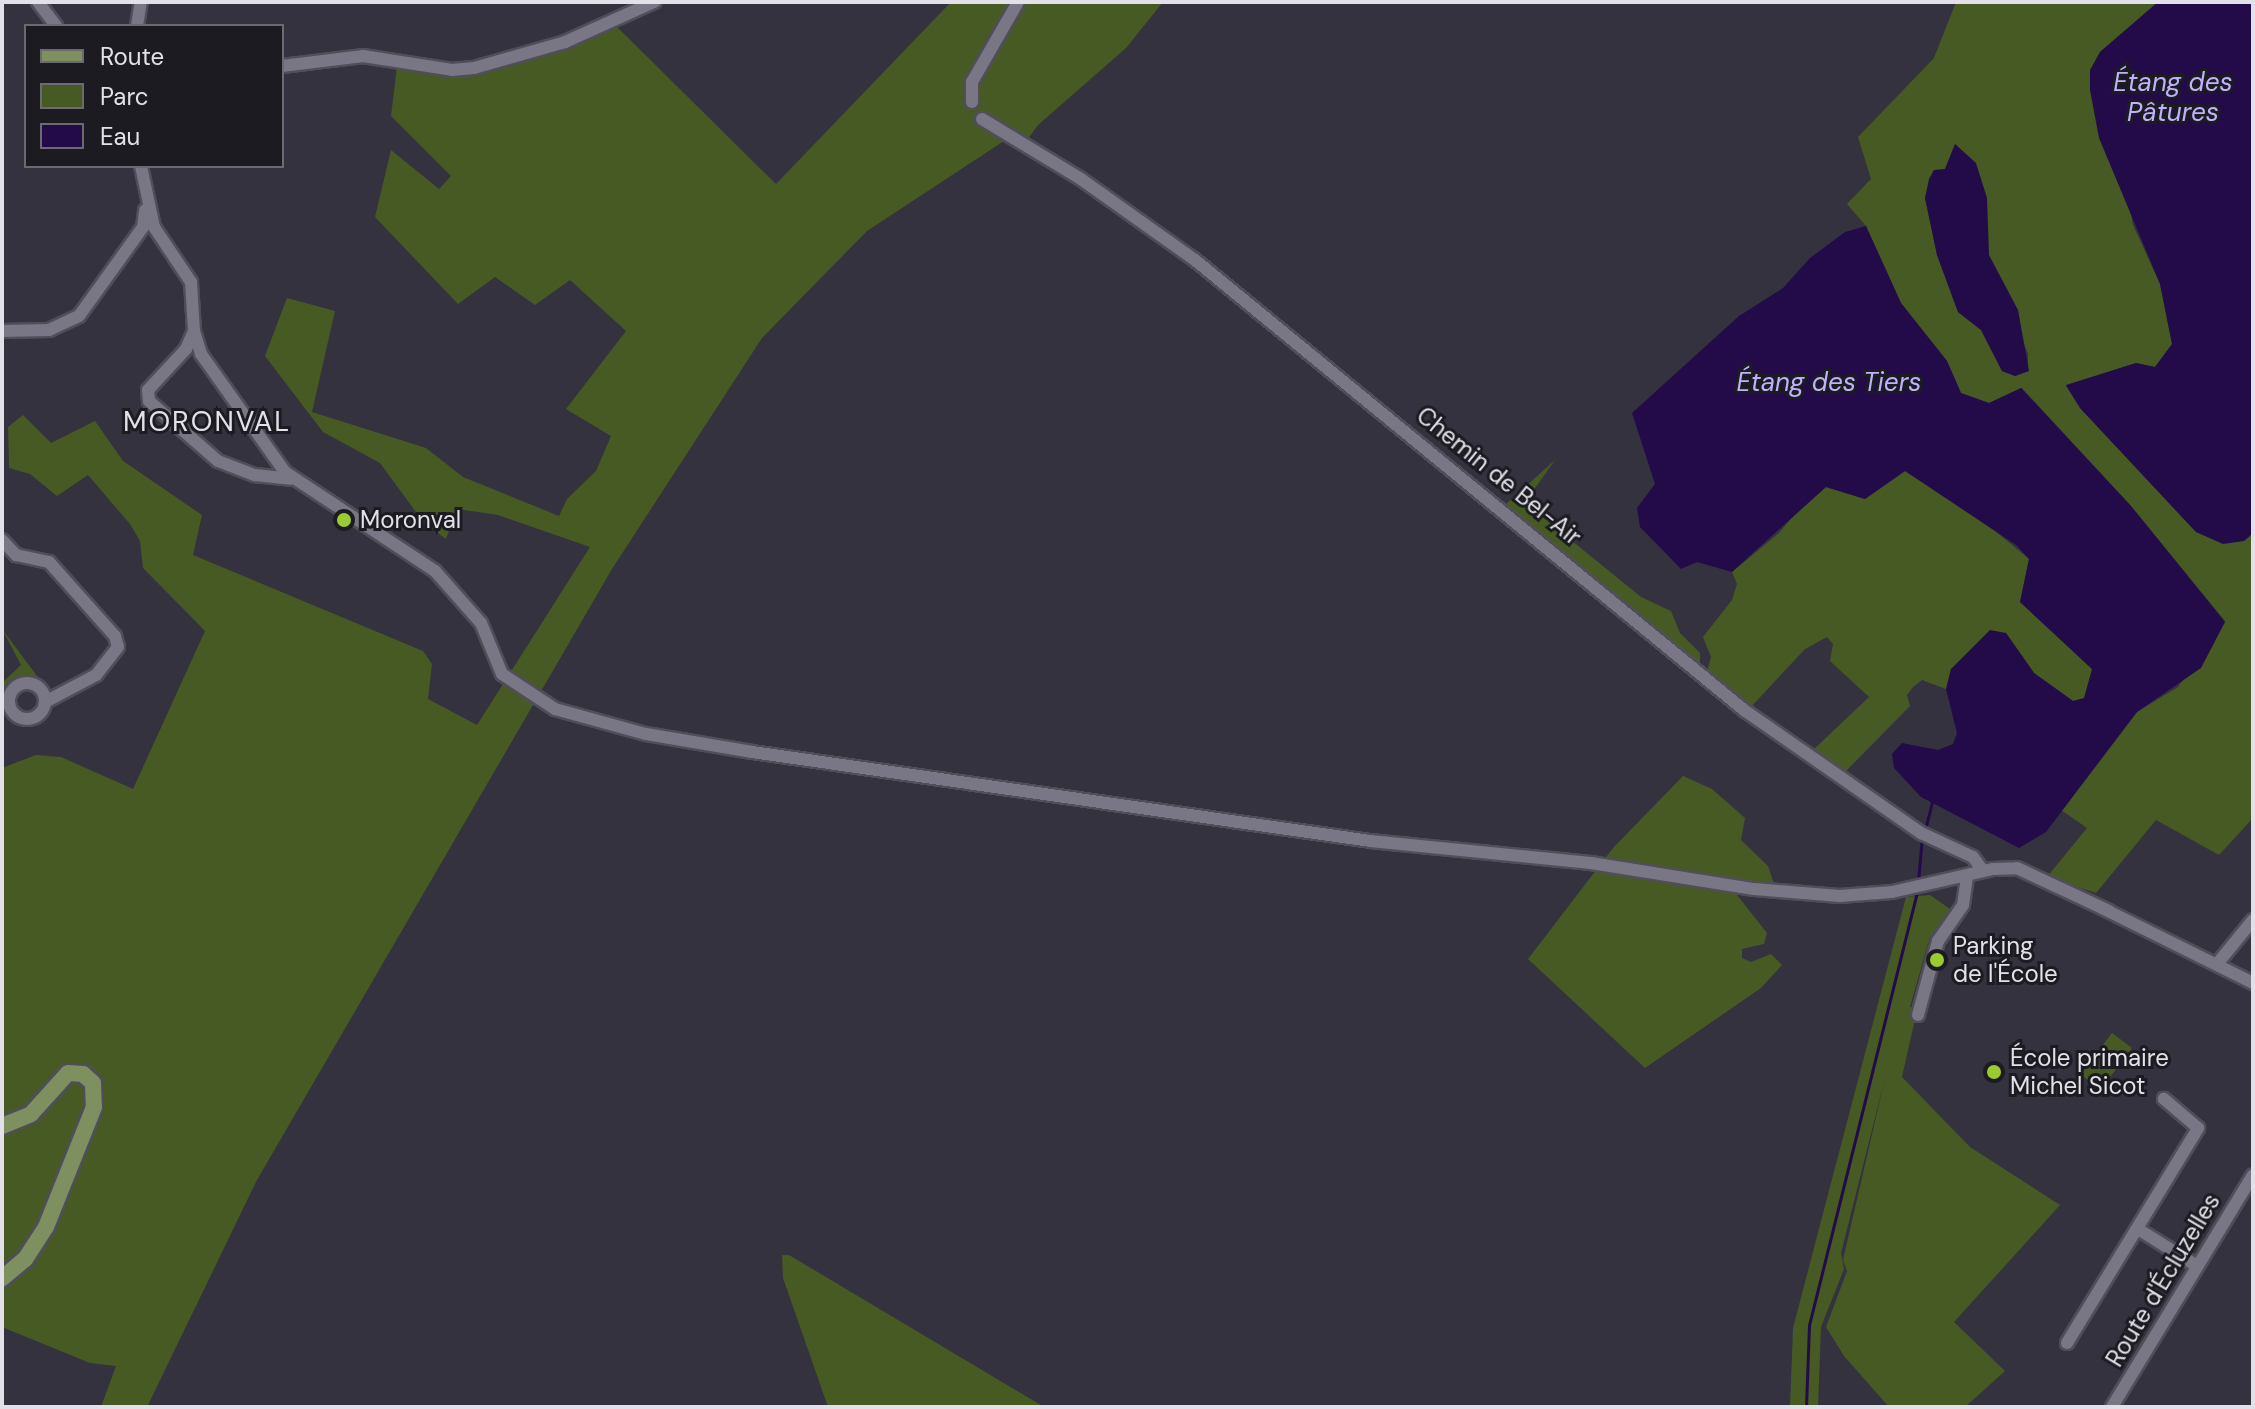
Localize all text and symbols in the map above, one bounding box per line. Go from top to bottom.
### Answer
legend [24,24,284,168]
text: Route [100,41,164,72]
water label: Étang des Pâtures [2113,67,2233,128]
text: Parc [100,81,149,112]
text: Eau [100,121,140,152]
water label: Étang des Tiers [1737,367,1921,399]
street label: Chemin de Bel-Air [1411,401,1587,551]
district label: MORONVAL [123,405,291,439]
place label: Moronval [360,506,461,534]
marker: Moronval [335,511,353,529]
place label: Parking de l'École [1953,932,2058,988]
marker: Parking de l'École [1928,951,1946,969]
place label: École primaire Michel Sicot [2010,1044,2169,1100]
marker: École primaire Michel Sicot [1985,1063,2003,1081]
street label: Route d'Écluzelles [2100,1188,2226,1372]

